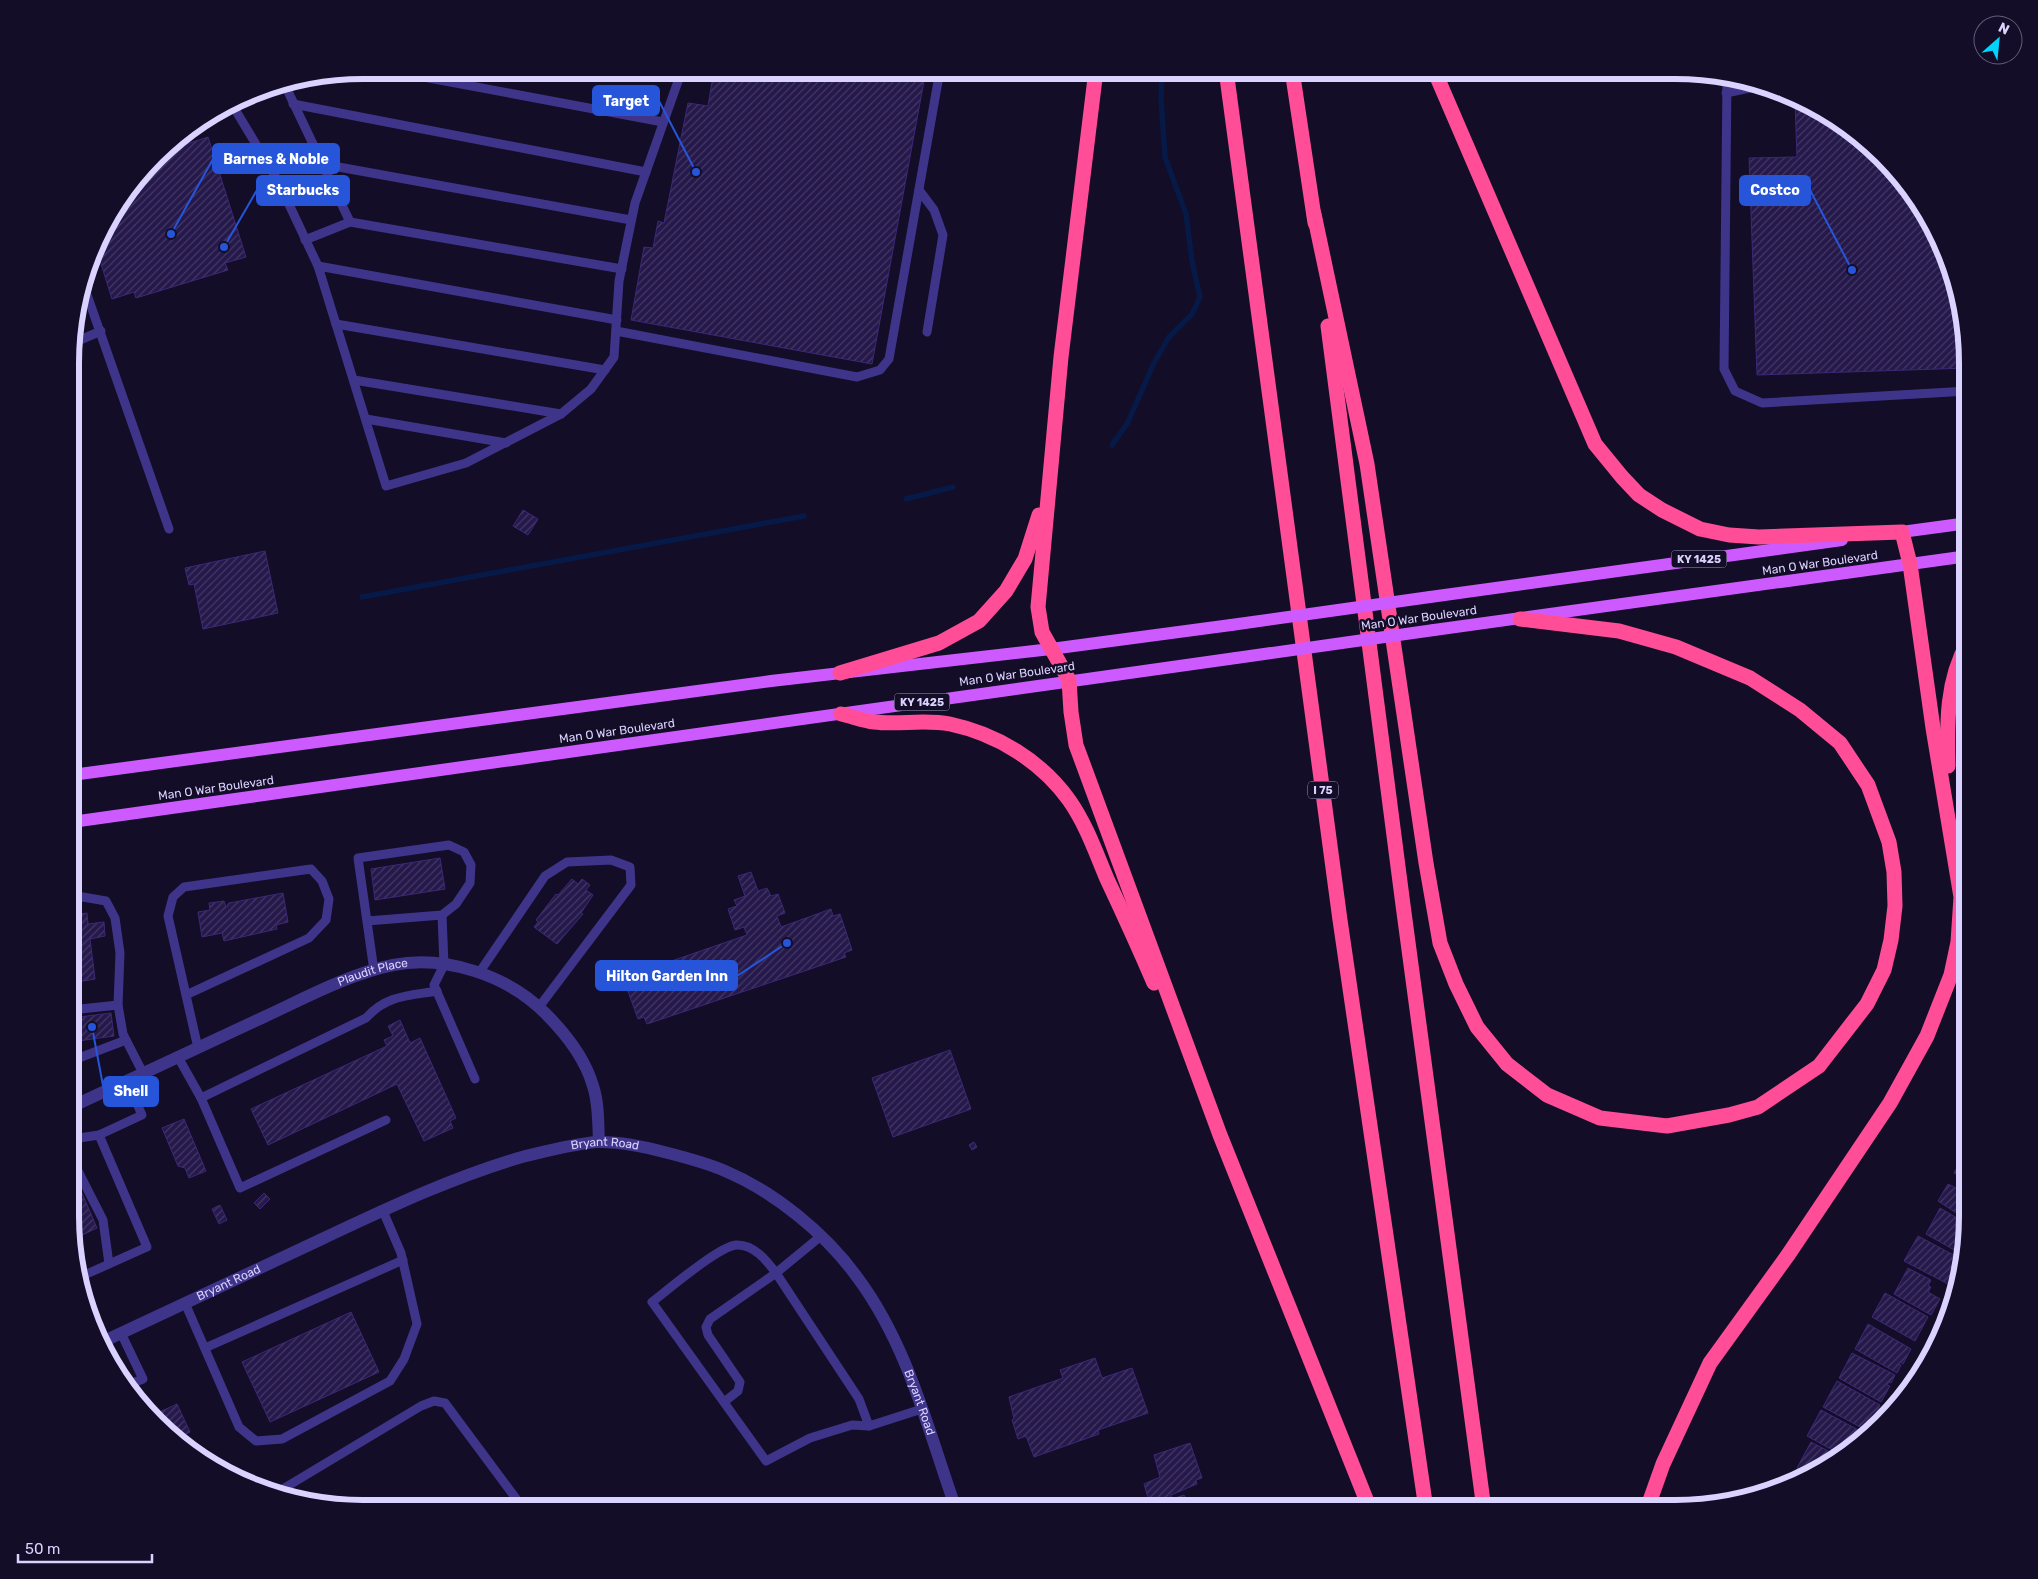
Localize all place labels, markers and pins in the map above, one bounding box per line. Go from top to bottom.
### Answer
callout: Target [593,86,659,115]
callout: Barnes & Noble [213,144,339,173]
callout: Starbucks [257,176,349,205]
callout: Costco [1740,176,1810,205]
callout: Hilton Garden Inn [596,961,737,990]
callout: Shell [104,1077,158,1106]

